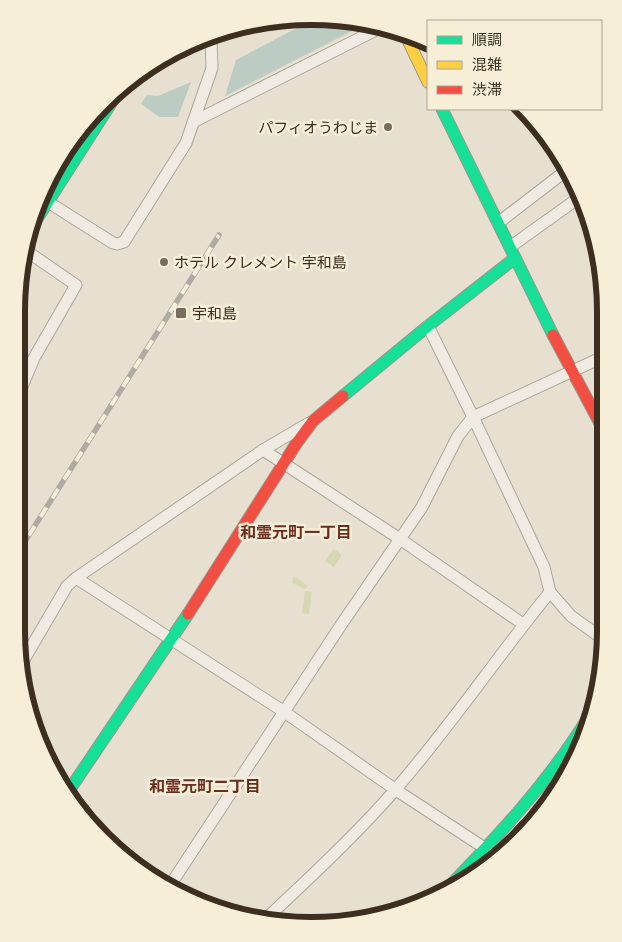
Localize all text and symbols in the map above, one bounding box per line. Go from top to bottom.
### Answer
legend [427,20,602,110]
text: 順調 [472,29,502,49]
text: 混雑 [472,54,502,74]
text: 渋滞 [472,79,502,99]
place label: パフィオうわじま [258,117,378,137]
marker: パフィオうわじま [382,121,394,133]
place label: ホテル クレメント 宇和島 [174,252,347,272]
marker: ホテル クレメント 宇和島 [158,256,170,268]
place label: 宇和島 [192,303,237,323]
marker: 宇和島 [174,306,188,320]
district label: 和霊元町一丁目 [240,521,352,543]
district label: 和霊元町二丁目 [149,775,261,797]

